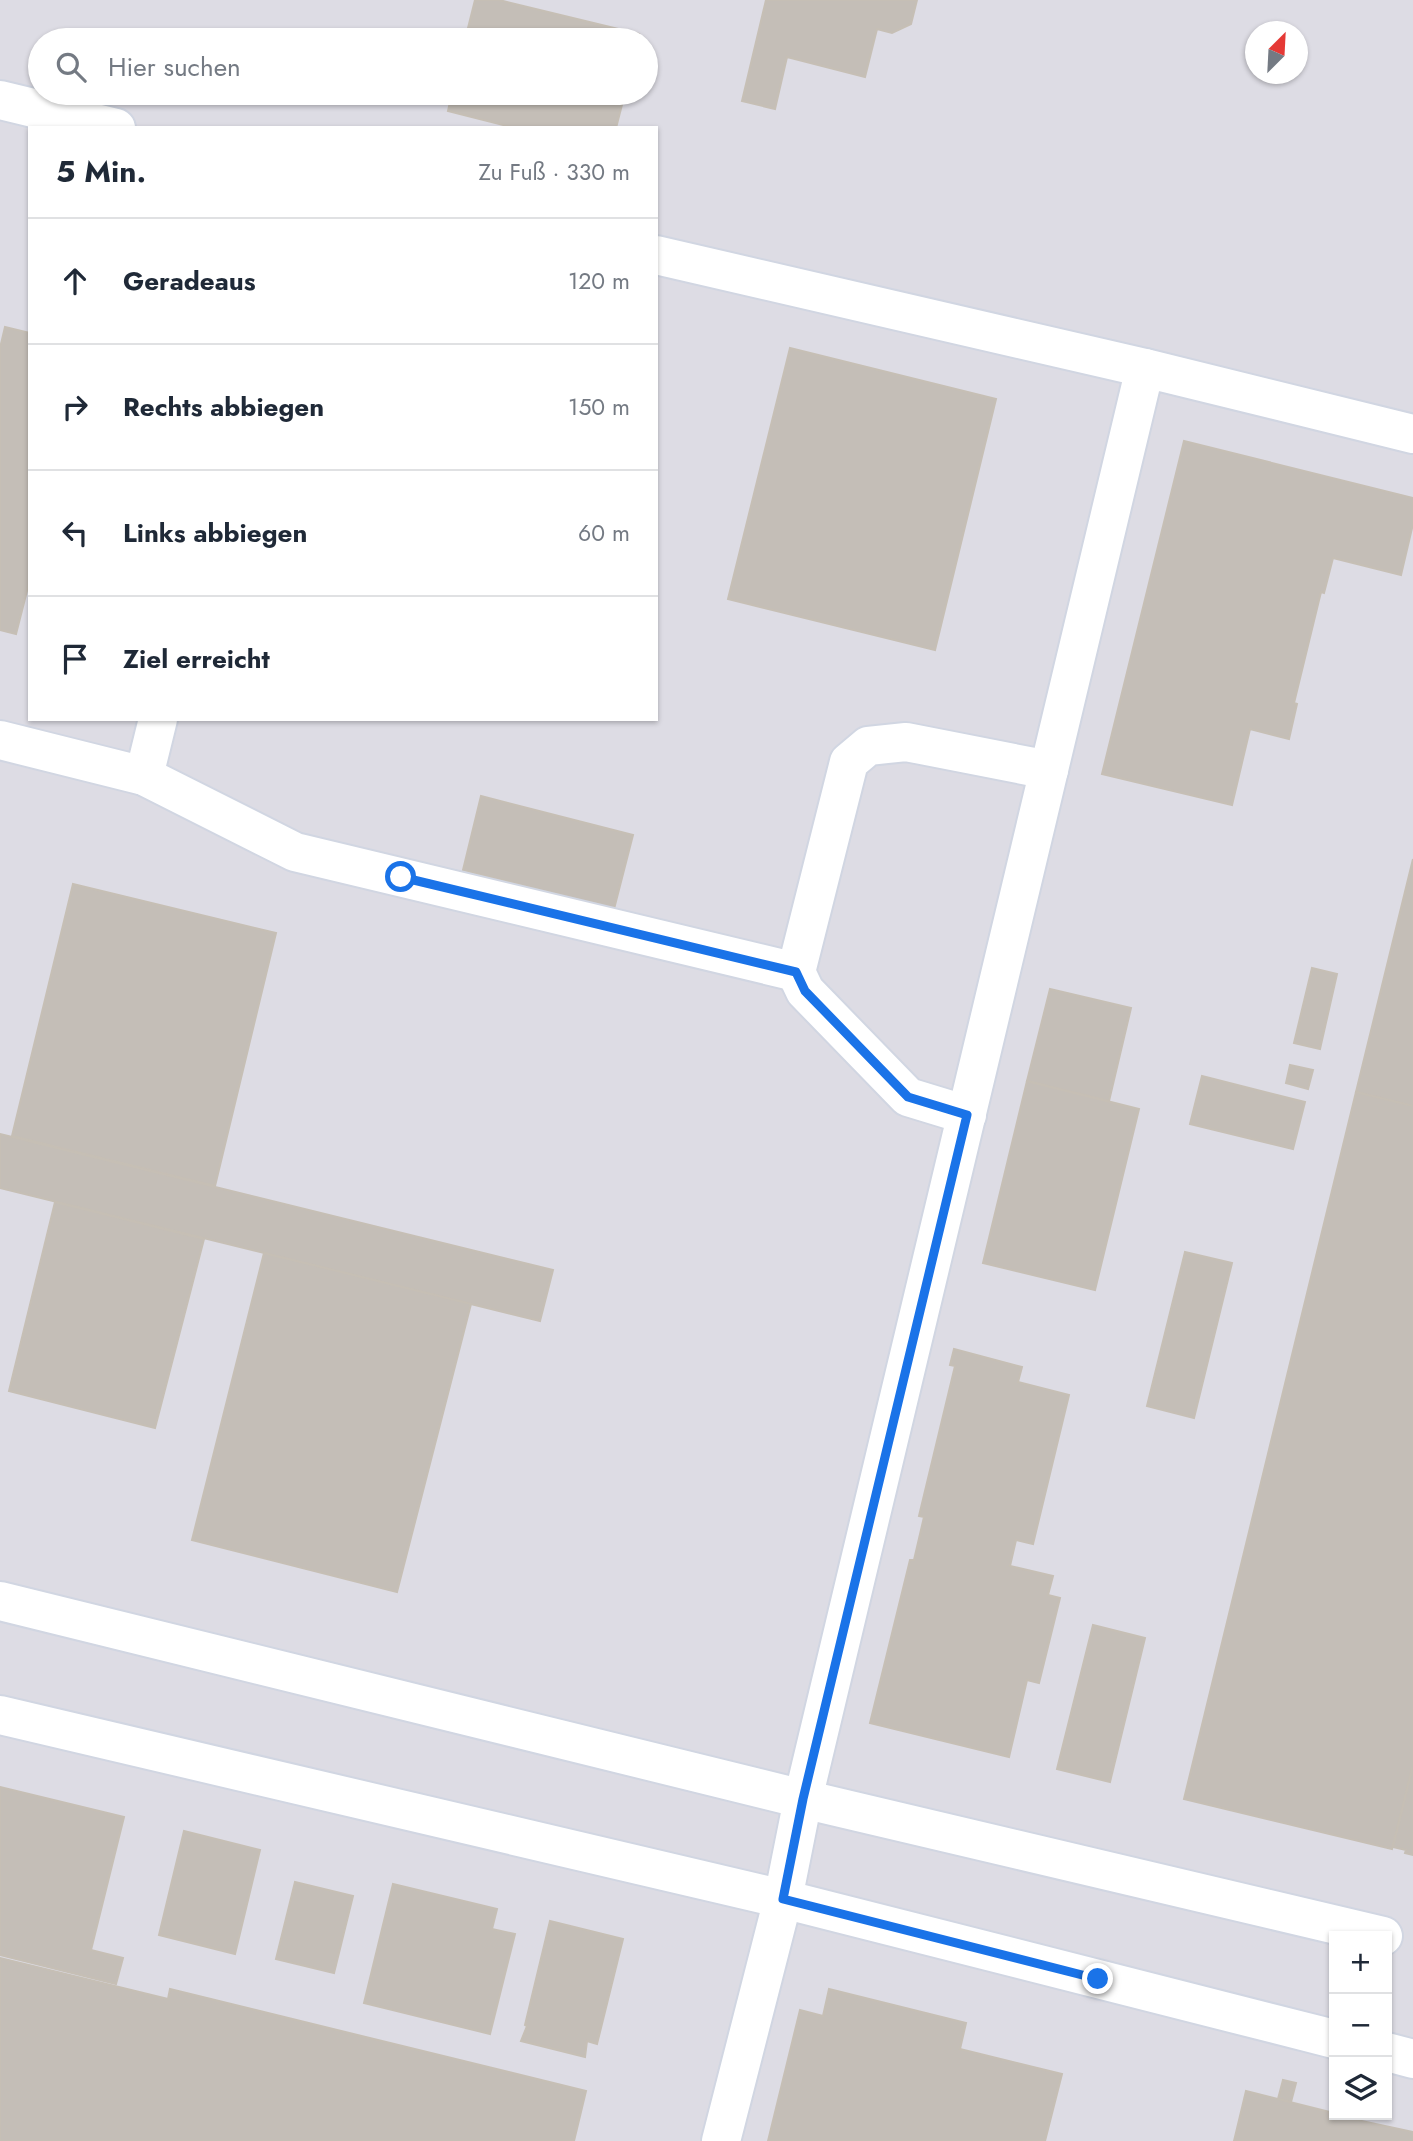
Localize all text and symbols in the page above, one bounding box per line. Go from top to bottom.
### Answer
north arrow [1245,21,1308,84]
search box [28,28,658,105]
icon: search [52,48,90,86]
text: Hier suchen [108,48,241,86]
text: 5 Min. [56,150,146,193]
text: Zu Fuß · 330 m [479,155,630,189]
icon: ahead [56,262,94,300]
text: Geradeaus [123,262,256,300]
text: 120 m [568,264,630,298]
icon: right [56,388,94,426]
text: Rechts abbiegen [123,388,324,426]
text: 150 m [568,390,630,424]
icon: left [56,514,94,552]
text: Links abbiegen [123,514,307,552]
text: 60 m [578,516,630,550]
icon: arrive [56,640,94,678]
text: Ziel erreicht [123,640,270,678]
route start [385,861,416,892]
map controls [1329,1931,1392,2120]
button: + [1329,1931,1392,1994]
route end [1082,1963,1113,1994]
button: − [1329,1994,1392,2057]
button: layers [1329,2057,1392,2120]

